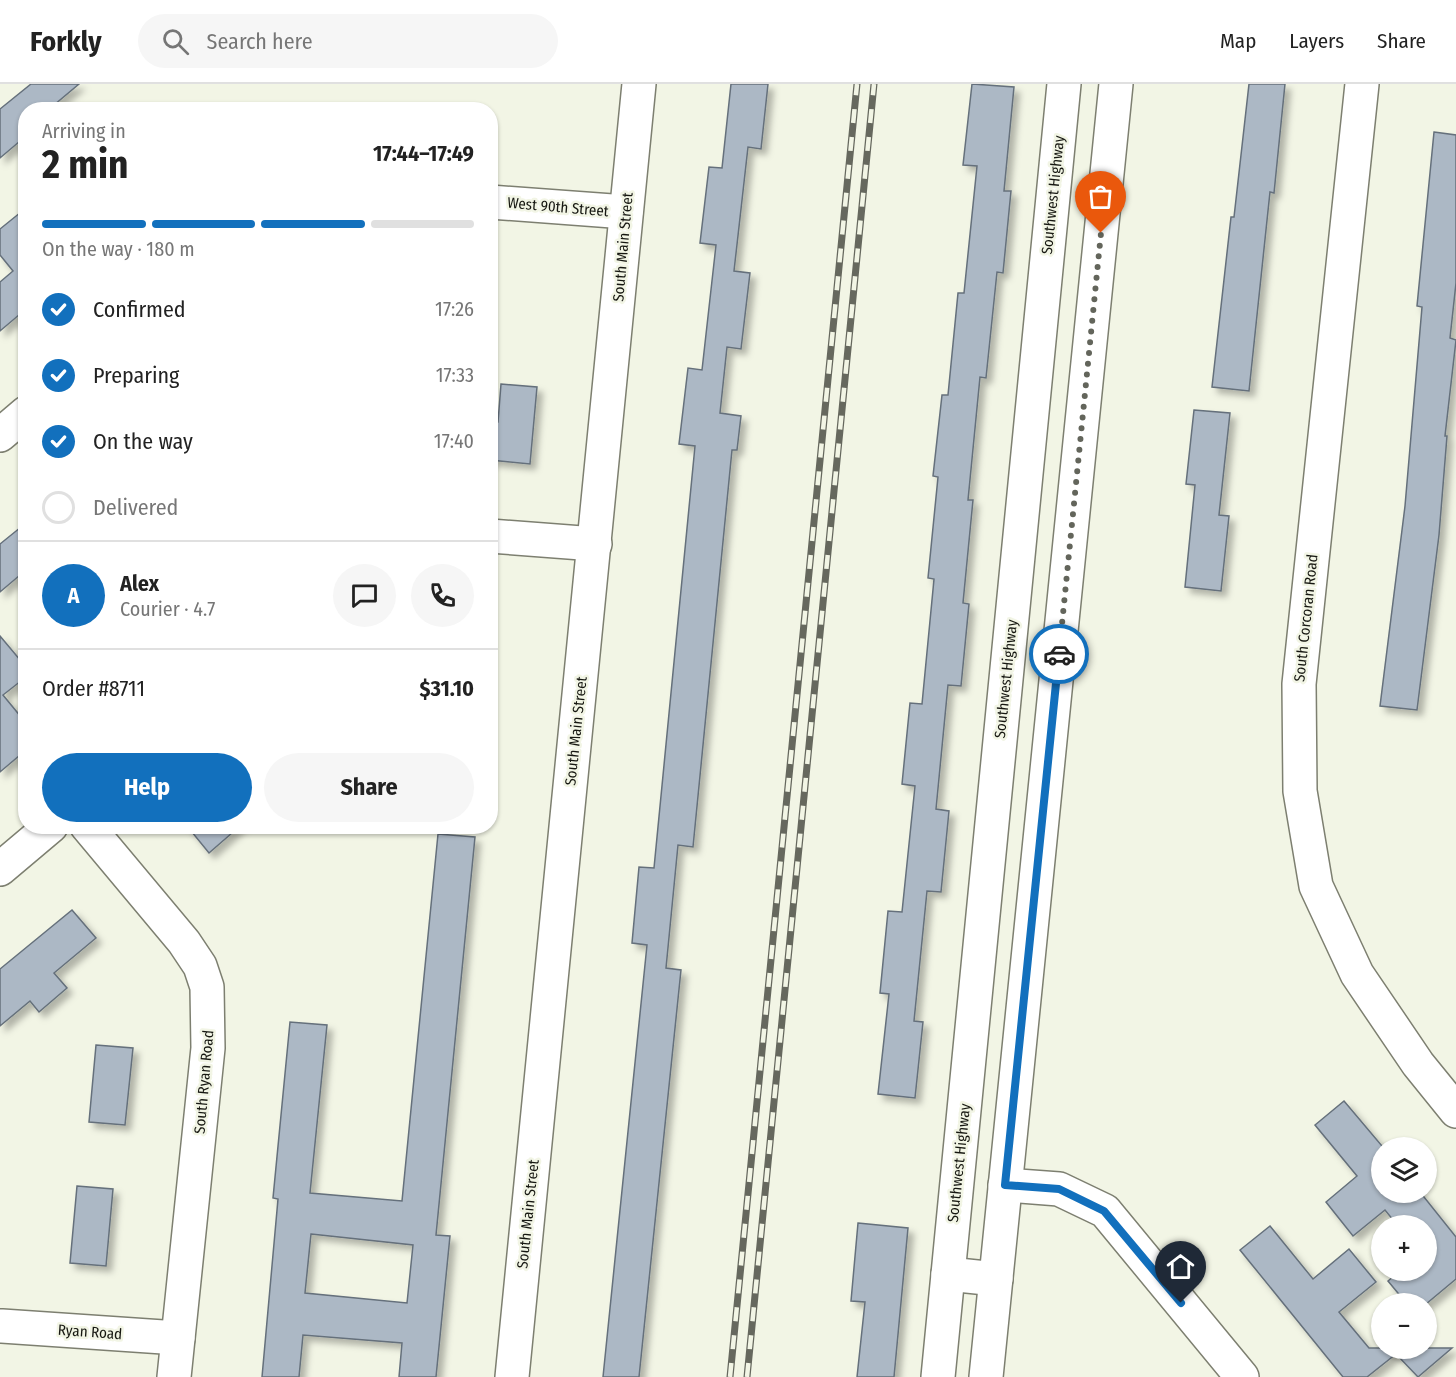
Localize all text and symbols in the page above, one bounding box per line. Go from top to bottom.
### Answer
search box [138,14,558,68]
text: Forkly [30,25,102,58]
icon: search [159,25,192,58]
text: Search here [207,28,313,55]
text: Map [1220,28,1256,54]
text: Layers [1289,28,1344,54]
text: Share [1377,28,1426,54]
text: Arriving in [42,119,126,143]
street label: Southwest Highway [1038,134,1068,255]
text: 17:44–17:49 [373,140,474,167]
text: 2 min [42,142,128,188]
pin [1075,171,1126,233]
icon: bag [1084,180,1117,213]
street label: South Main Street [609,192,637,302]
street label: West 90th Street [507,194,610,220]
text: On the way · 180 m [42,237,195,261]
icon: check [42,293,75,326]
text: Confirmed [93,296,186,323]
text: 17:26 [435,297,474,321]
icon: check [42,359,75,392]
text: Preparing [93,362,179,389]
text: 17:33 [436,363,474,387]
icon: check [42,425,75,458]
text: On the way [93,428,193,455]
text: 17:40 [434,429,474,453]
text: Delivered [93,494,178,521]
street label: South Corcoran Road [1290,553,1322,683]
button: chat [333,564,396,627]
button: phone [411,564,474,627]
text: Alex [120,570,159,597]
text: A [68,582,79,609]
text: Courier · 4.7 [120,597,215,621]
street label: Southwest Highway [991,618,1021,739]
courier [1029,624,1089,684]
icon: car [1043,638,1076,671]
text: Order #8711 [42,675,145,702]
text: $31.10 [420,675,474,702]
street label: South Main Street [561,675,591,786]
button: Help [42,753,252,822]
button: Share [264,753,474,822]
street label: South Ryan Road [191,1029,217,1135]
street label: Southwest Highway [944,1102,974,1223]
map controls [1371,1137,1437,1359]
button: layers [1371,1137,1437,1203]
street label: South Main Street [513,1158,543,1269]
button: + [1371,1215,1437,1281]
pin [1155,1241,1206,1303]
icon: home [1164,1250,1197,1283]
button: − [1371,1293,1437,1359]
street label: Ryan Road [57,1321,123,1343]

